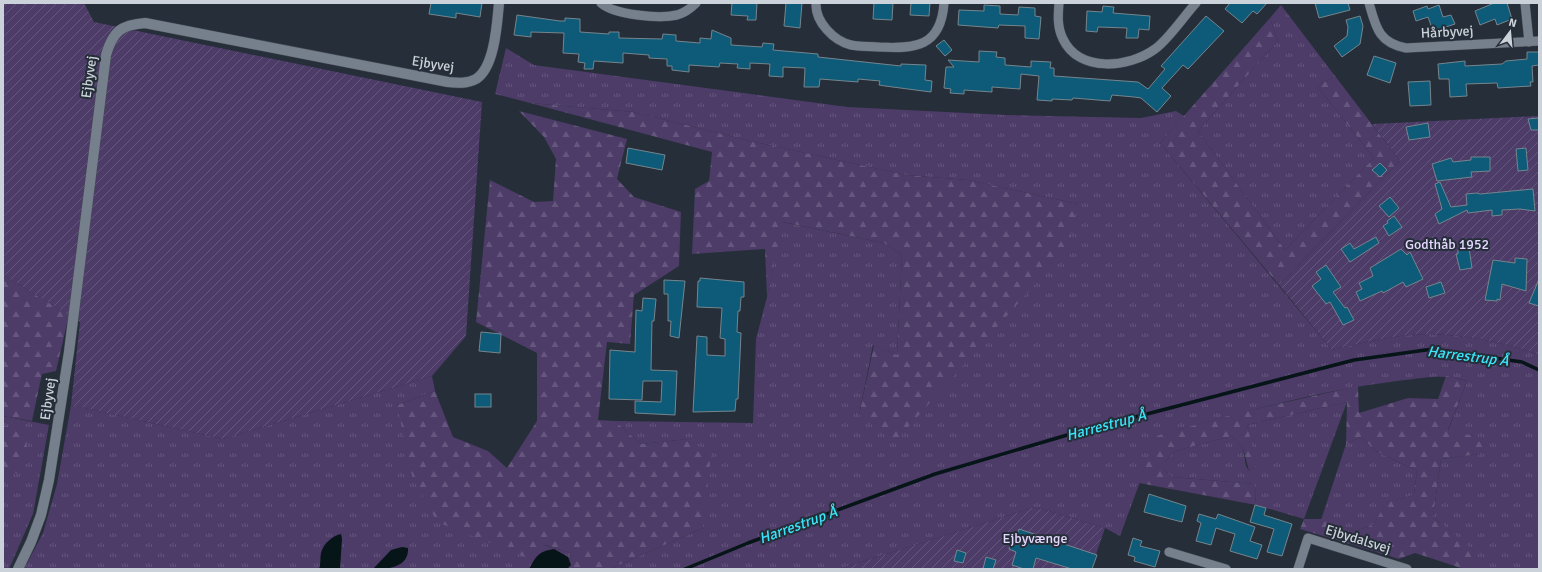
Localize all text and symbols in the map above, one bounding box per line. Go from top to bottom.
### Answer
north arrow [1490,12,1530,52]
text: N [1507,16,1518,30]
street label: Hårbyvej [1420,22,1474,42]
street label: Ejbyvej [411,52,455,76]
street label: Ejbyvej [78,55,100,99]
park label: Godthåb 1952 [1405,236,1489,253]
water label: Harrestrup Å [1426,342,1511,370]
street label: Ejbyvej [37,377,59,421]
water label: Harrestrup Å [1064,405,1149,444]
water label: Harrestrup Å [756,502,840,547]
street label: Ejbydalsvej [1323,521,1393,557]
park label: Ejbyvænge [1002,530,1068,547]

